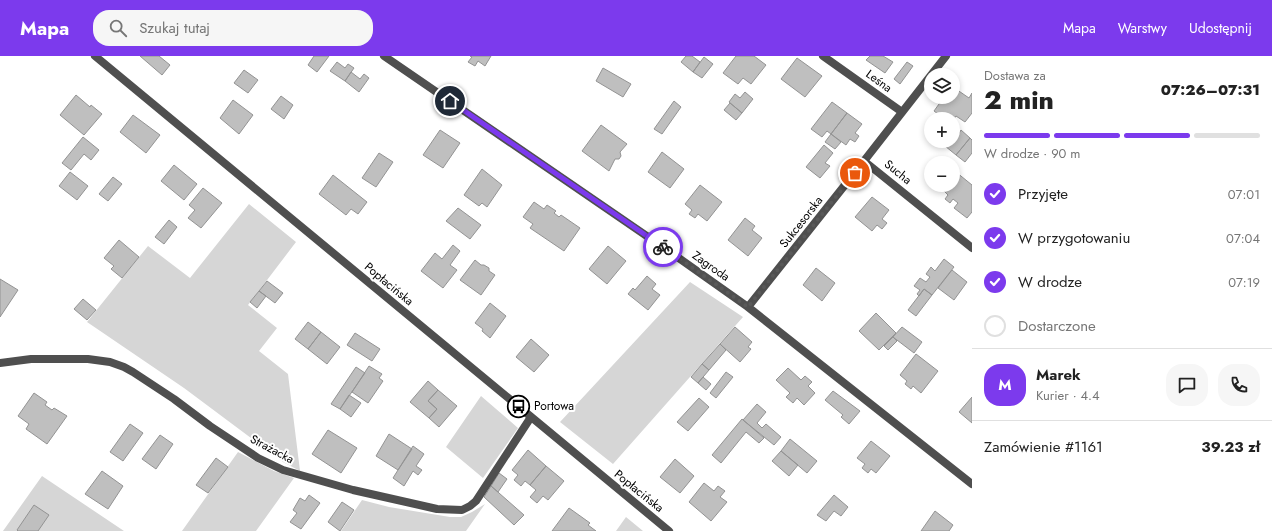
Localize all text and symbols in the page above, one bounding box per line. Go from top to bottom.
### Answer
search box [93,10,373,46]
text: Mapa [20,15,69,42]
icon: search [107,17,129,39]
text: Szukaj tutaj [139,17,210,39]
text: Mapa [1063,18,1096,38]
text: Warstwy [1118,18,1167,38]
text: Udostępnij [1189,18,1252,38]
street label: Leśna [862,65,896,97]
text: Dostawa za [984,66,1046,85]
map controls [924,68,960,192]
button: layers [924,68,960,104]
text: 07:26–07:31 [1161,79,1260,101]
text: 2 min [984,81,1054,119]
pin [433,84,467,118]
icon: home [439,90,461,112]
button: + [924,112,960,148]
text: W drodze · 90 m [984,144,1080,163]
street label: Sucha [880,155,916,189]
pin [838,156,872,190]
button: − [924,156,960,192]
icon: bag [844,162,866,184]
icon: check [984,183,1006,205]
text: Przyjęte [1018,183,1068,205]
text: 07:01 [1228,185,1260,204]
street label: Sukcesorska [775,192,827,252]
courier [643,227,683,267]
icon: check [984,227,1006,249]
text: W przygotowaniu [1018,227,1130,249]
text: 07:04 [1226,229,1260,248]
icon: bike [652,236,674,258]
street label: Zagroda [689,247,734,286]
street label: Popłacińska [361,258,418,310]
icon: check [984,271,1006,293]
text: W drodze [1018,271,1082,293]
text: 07:19 [1228,273,1260,292]
text: Dostarczone [1018,315,1096,337]
text: Marek [1036,364,1081,386]
button: chat [1166,364,1208,406]
button: phone [1218,364,1260,406]
text: M [998,374,1012,396]
text: Kurier · 4.4 [1036,386,1100,405]
bus stop icon: Portowa [505,393,531,419]
place label: Portowa [534,397,574,415]
street label: Strażacka [247,430,297,468]
text: Zamówienie #1161 [984,436,1103,458]
text: 39.23 zł [1201,436,1260,458]
street label: Popłacińska [610,465,668,517]

